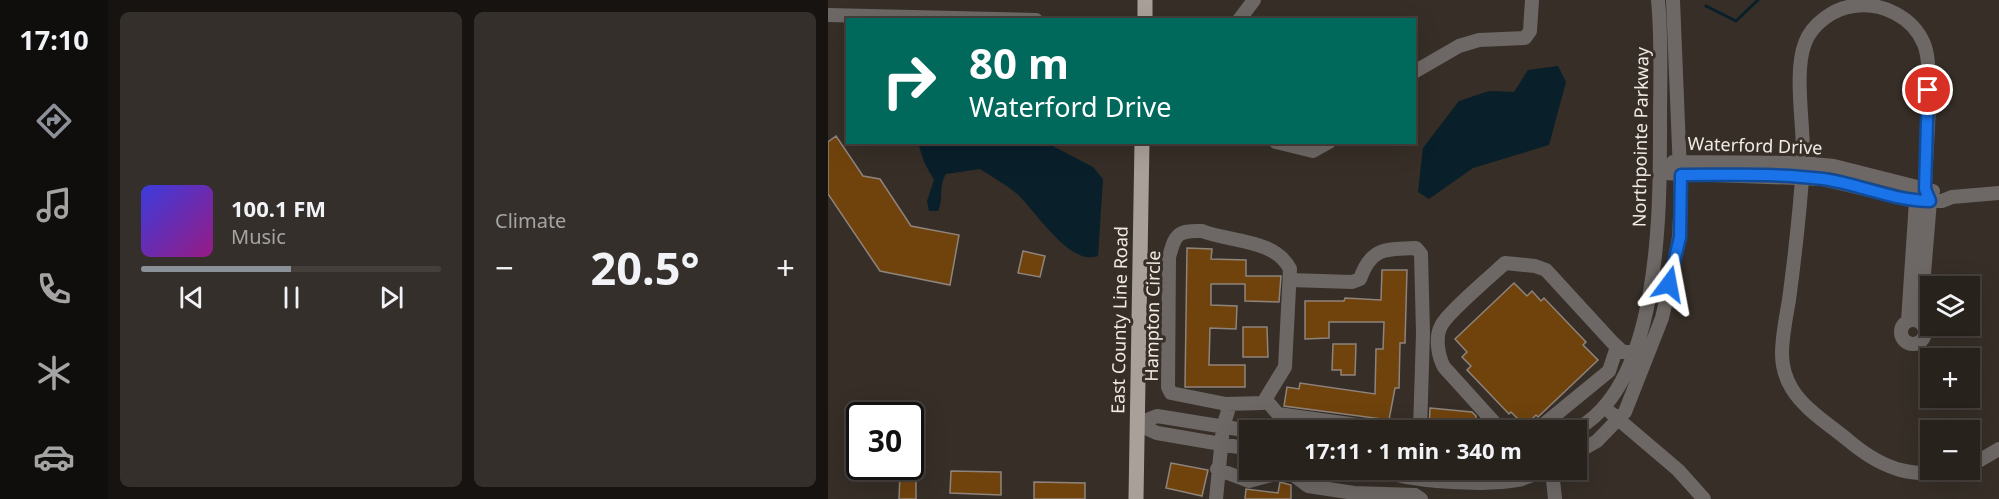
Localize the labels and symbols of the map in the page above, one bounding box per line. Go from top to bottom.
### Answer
street label: Northpointe Parkway [1626,46,1654,227]
pin [1902,64,1953,115]
street label: Waterford Drive [1687,131,1823,159]
street label: East County Line Road [1105,226,1133,414]
street label: Hampton Circle [1139,250,1165,382]
position arrow [1637,252,1701,316]
speed limit sign: 30 [846,402,924,480]

